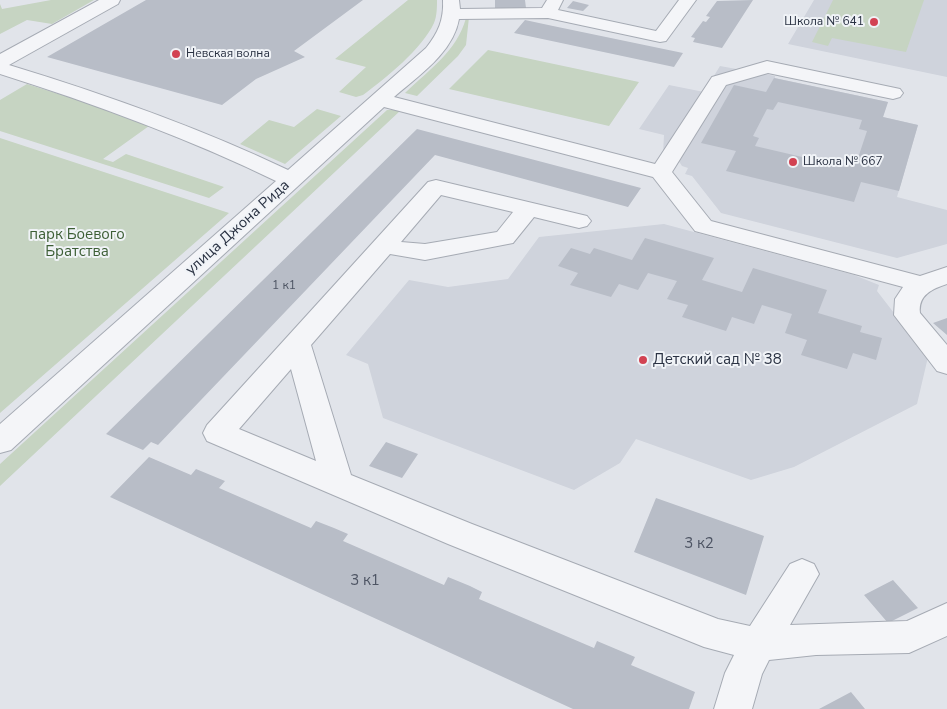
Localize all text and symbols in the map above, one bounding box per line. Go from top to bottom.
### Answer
place label: Школа № 641 [784,15,864,29]
marker: Школа № 641 [868,16,880,28]
place label: Невская волна [186,47,270,61]
marker: Невская волна [170,48,182,60]
place label: Школа № 667 [803,155,883,169]
marker: Школа № 667 [787,156,799,168]
street label: улица Джона Рида [182,177,294,279]
park label: парк Боевого Братства [29,226,125,261]
house number: 1 к1 [272,279,296,293]
place label: Детский сад № 38 [653,351,782,369]
marker: Детский сад № 38 [637,354,649,366]
house number: 3 к2 [684,535,714,553]
house number: 3 к1 [350,572,380,590]

